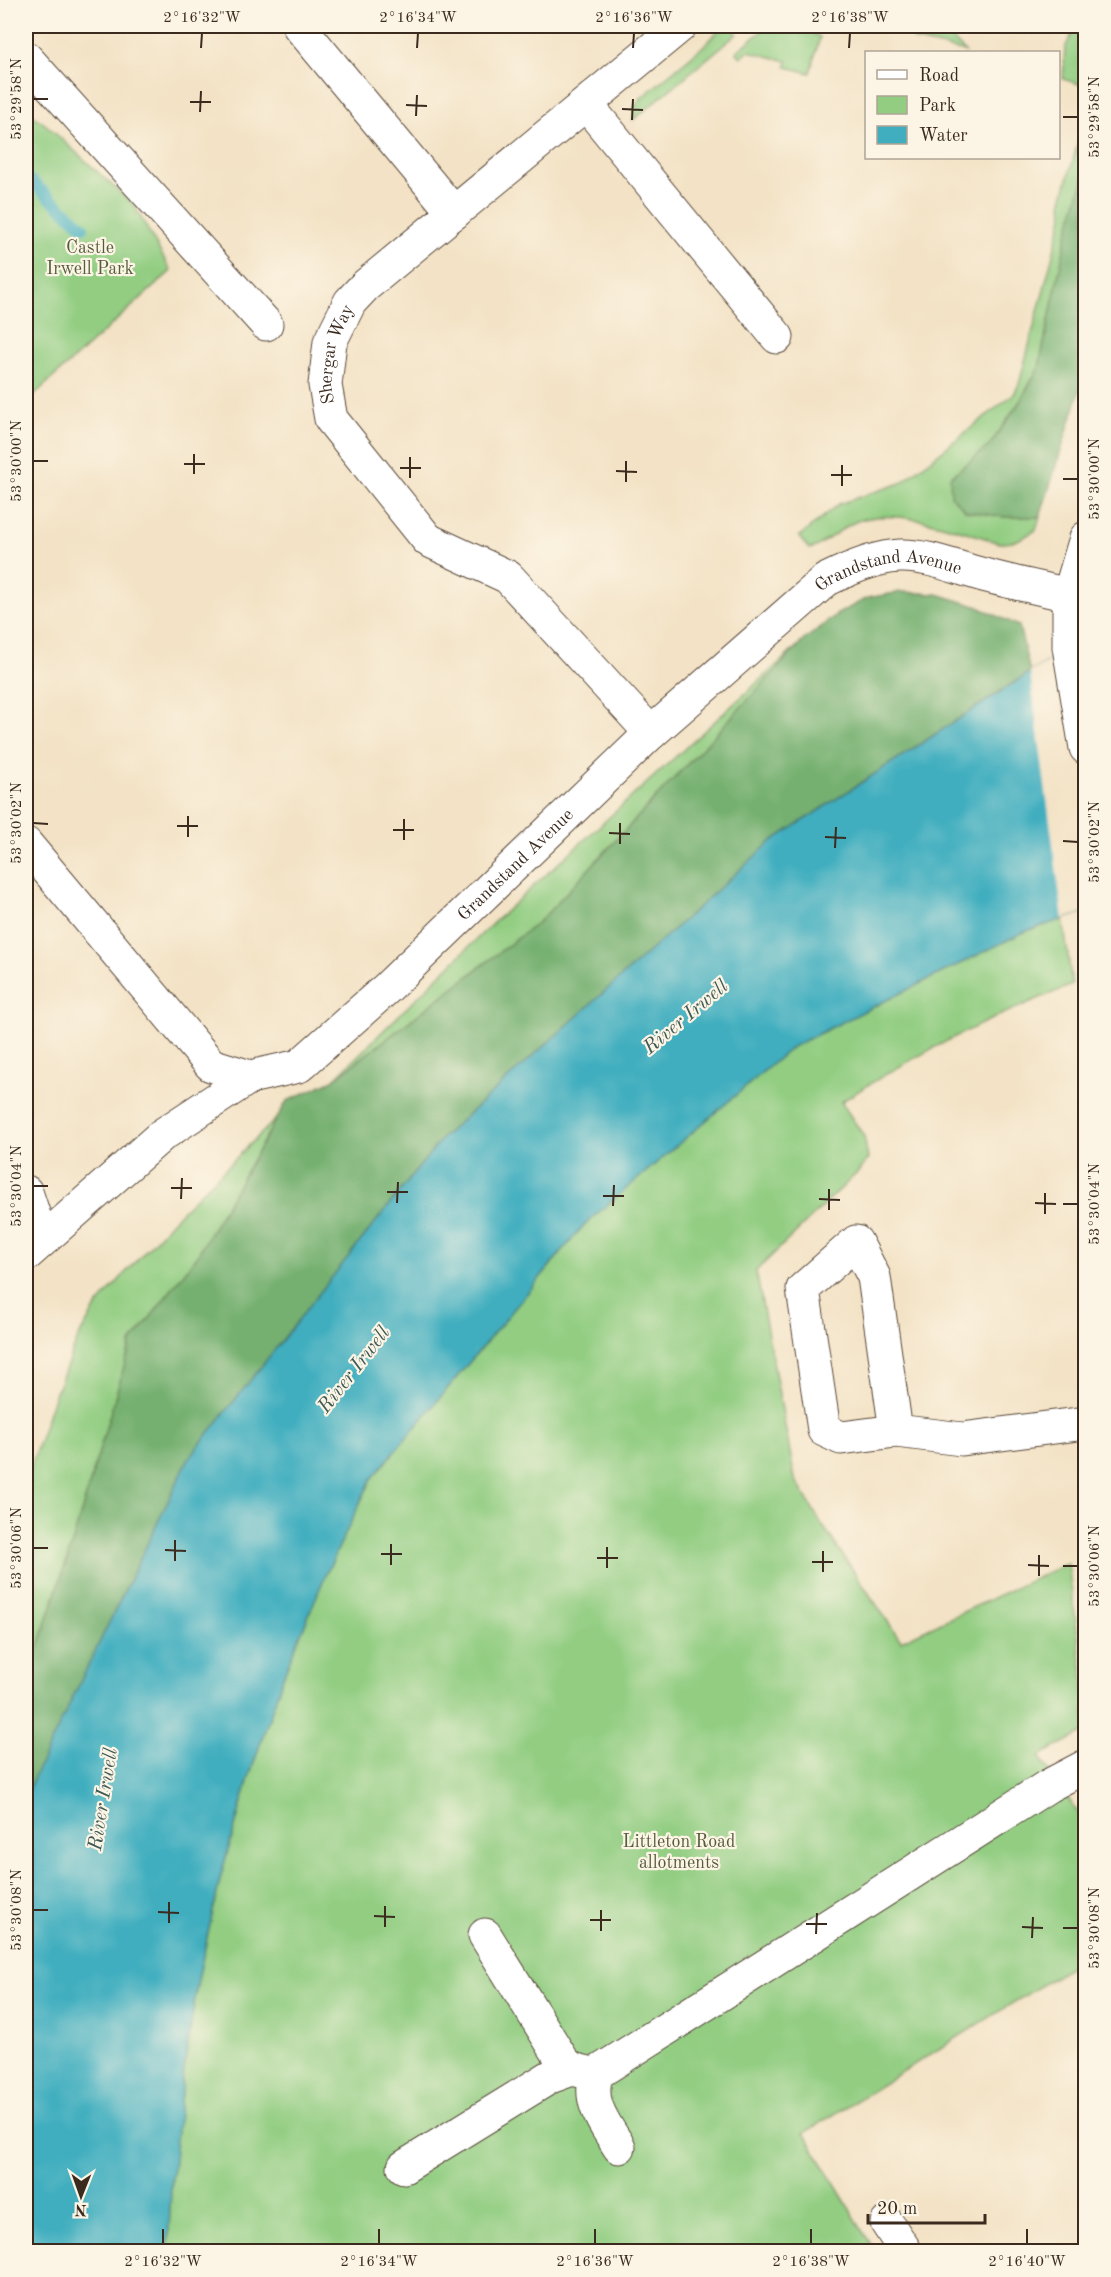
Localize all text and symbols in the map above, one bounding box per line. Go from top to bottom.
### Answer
text: 2°16'32"W [163,11,241,26]
text: 2°16'34"W [379,11,457,26]
text: 2°16'36"W [595,11,673,26]
text: 2°16'38"W [811,11,889,26]
legend [865,51,1060,159]
text: 53°29'58"N [10,58,25,140]
text: Road [919,67,959,85]
text: 53°29'58"N [1088,76,1103,158]
text: Park [919,97,956,115]
text: Water [919,127,968,145]
park label: Castle Irwell Park [46,239,134,278]
street label: Shergar Way [317,301,358,405]
text: 53°30'00"N [10,420,25,502]
text: 53°30'00"N [1088,438,1103,520]
street label: Grandstand Avenue [812,548,964,595]
text: 53°30'02"N [10,782,25,864]
text: 53°30'02"N [1088,801,1103,883]
street label: Grandstand Avenue [455,805,577,925]
water label: River Irwell [639,976,733,1059]
text: 53°30'04"N [10,1145,25,1227]
text: 53°30'04"N [1088,1163,1103,1245]
water label: River Irwell [314,1323,394,1418]
text: 53°30'06"N [10,1507,25,1589]
text: 53°30'06"N [1088,1525,1103,1607]
water label: River Irwell [86,1746,122,1853]
park label: Littleton Road allotments [623,1833,735,1872]
text: 53°30'08"N [10,1869,25,1951]
text: 53°30'08"N [1088,1887,1103,1969]
north arrow [51,2166,111,2226]
scale bar [868,2187,985,2225]
text: 20 m [877,2200,917,2218]
text: N [74,2201,87,2217]
text: 2°16'32"W [124,2255,202,2270]
text: 2°16'34"W [340,2255,418,2270]
text: 2°16'36"W [556,2255,634,2270]
text: 2°16'38"W [772,2255,850,2270]
text: 2°16'40"W [988,2255,1066,2270]

